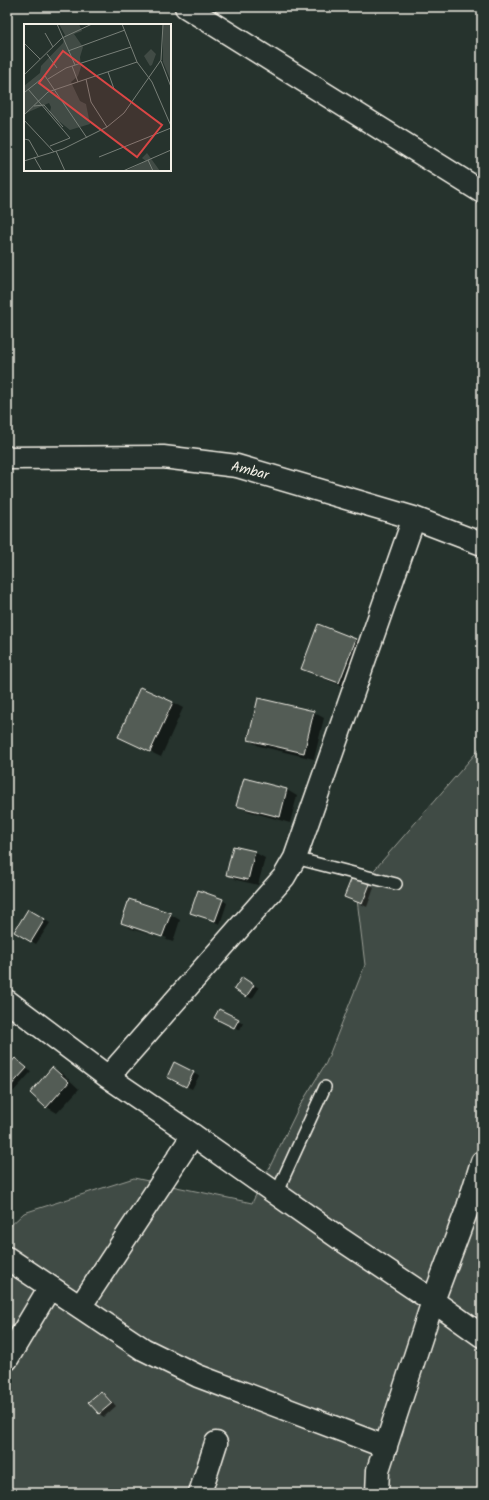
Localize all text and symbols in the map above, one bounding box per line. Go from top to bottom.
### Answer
inset map [24,24,171,171]
street label: Ambar [229,456,273,487]

